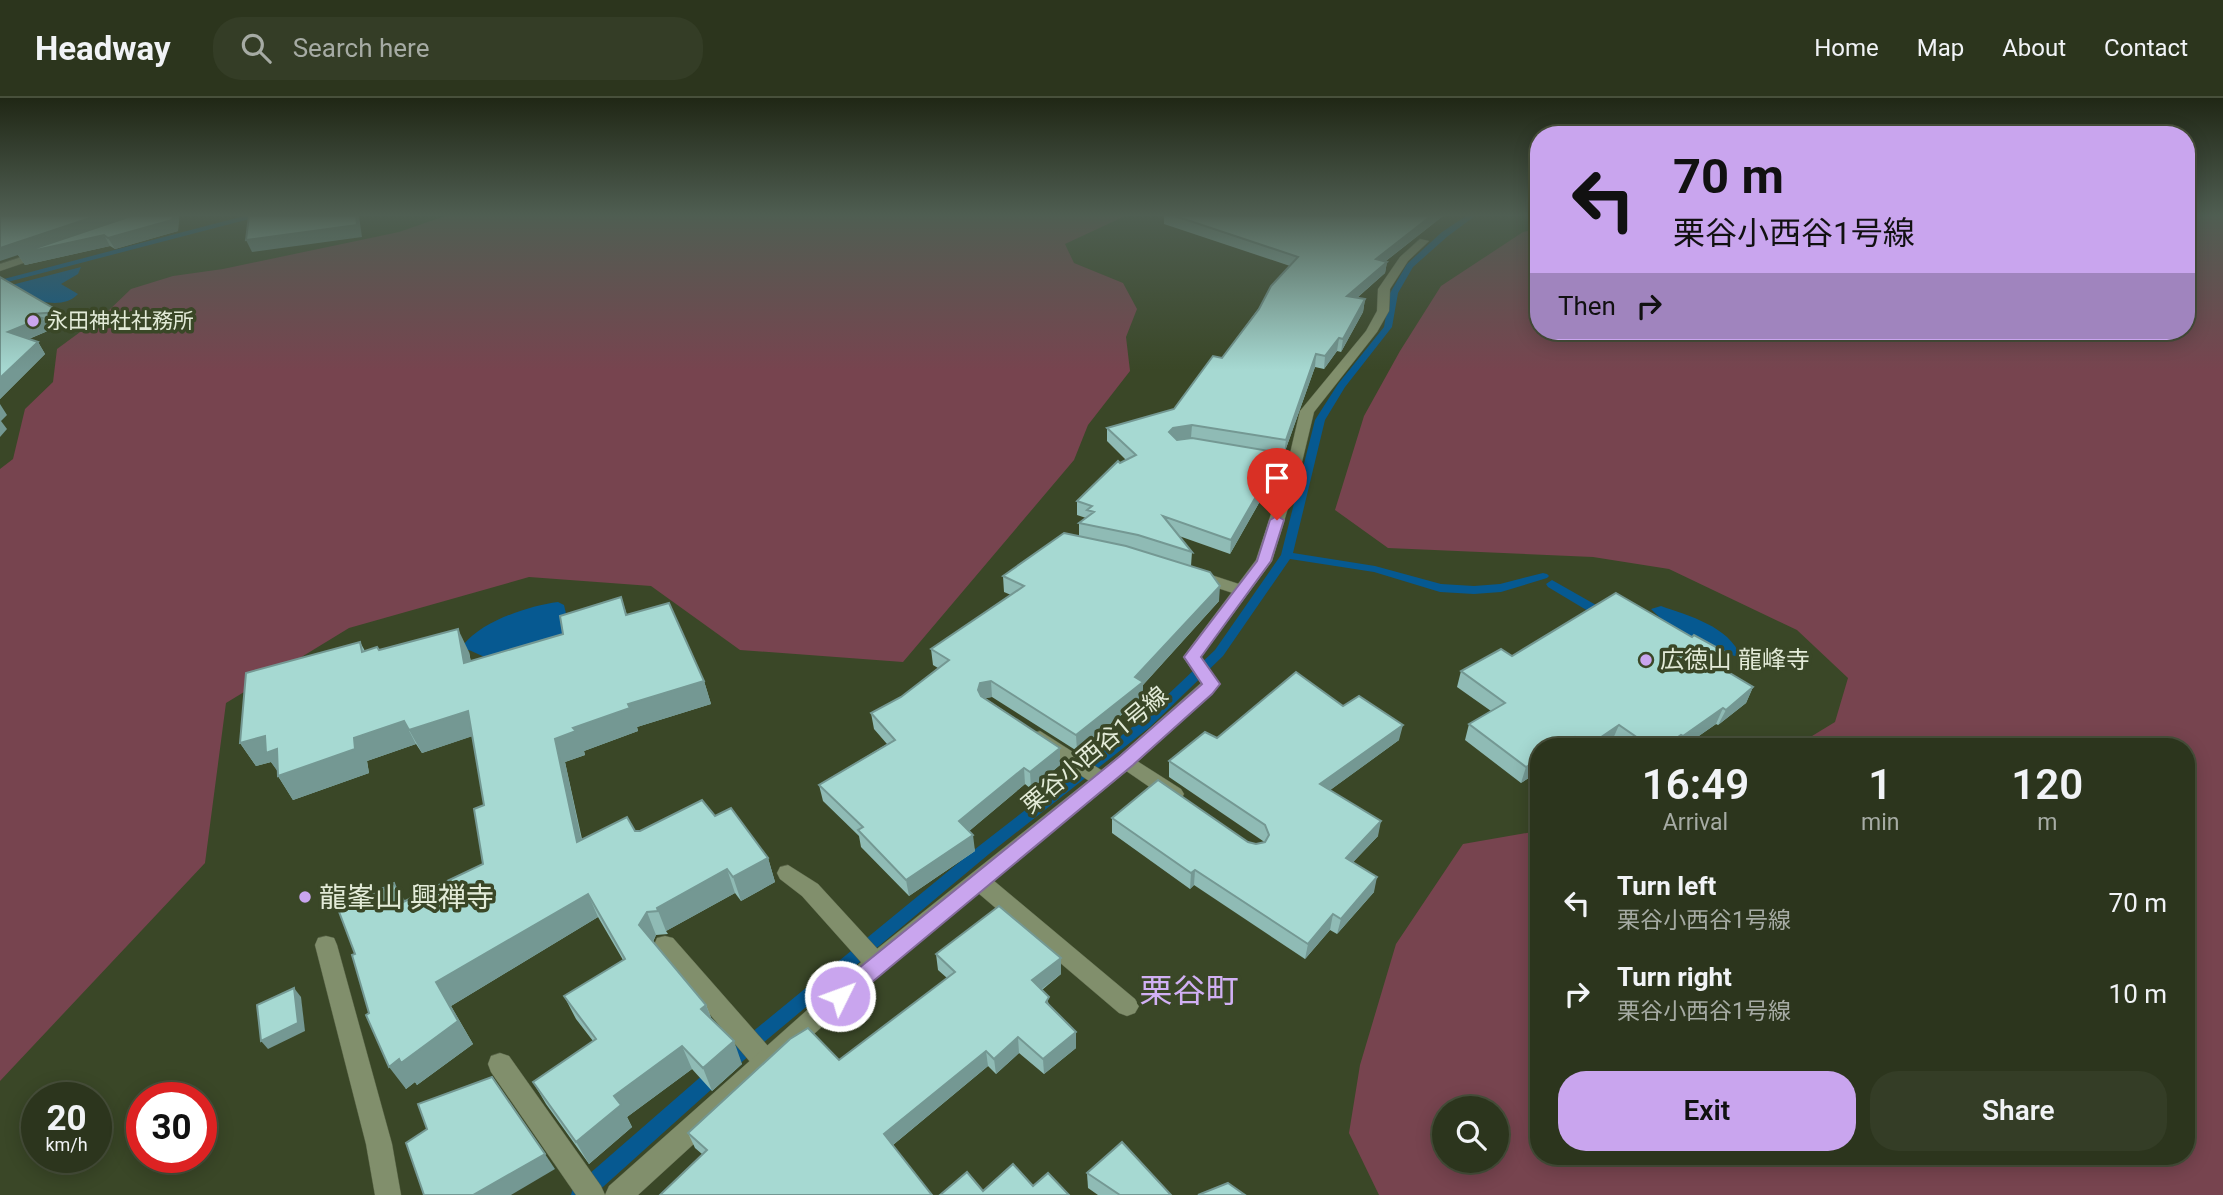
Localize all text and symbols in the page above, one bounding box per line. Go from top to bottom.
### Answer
search box [213,17,703,80]
text: Headway [35,29,171,68]
icon: search [237,29,275,67]
text: Search here [293,33,429,63]
text: Home [1814,34,1879,62]
text: Map [1917,34,1964,62]
text: About [2002,34,2066,62]
text: Contact [2104,34,2188,62]
text: 70 m [1673,148,1784,205]
icon: left [1558,154,1649,245]
text: 栗谷小西谷1号線 [1673,214,1915,252]
icon: right [1630,287,1668,325]
text: Then [1558,291,1616,321]
place label: 永田神社社務所 [47,309,194,333]
marker: 永田神社社務所 [25,313,41,329]
pin [1247,448,1307,520]
icon: arrive [1258,459,1296,497]
place label: 広徳山 龍峰寺 [1660,646,1810,674]
marker: 広徳山 龍峰寺 [1638,652,1654,668]
street label: 栗谷小西谷1号線 [1016,681,1174,819]
text: 16:49 [1642,760,1749,809]
text: 1 [1868,760,1892,809]
text: 120 [2011,760,2083,809]
text: Arrival [1663,809,1728,836]
text: min [1861,809,1899,836]
text: m [2037,809,2057,836]
text: Turn left [1617,871,1716,901]
place label: 龍峯山 興禅寺 [319,881,494,914]
icon: left [1558,884,1596,922]
text: 70 m [2109,888,2167,918]
marker: 龍峯山 興禅寺 [297,889,313,905]
text: 栗谷小西谷1号線 [1617,907,1791,934]
position arrow [803,959,877,1033]
text: Turn right [1617,962,1732,992]
district label: 栗谷町 [1140,971,1239,1010]
icon: right [1558,975,1596,1013]
text: 10 m [2109,979,2167,1009]
text: 栗谷小西谷1号線 [1617,998,1791,1025]
button: Exit [1558,1071,1856,1151]
button: Share [1870,1071,2167,1151]
speed limit sign: 30 [126,1082,217,1173]
map controls [1432,1096,1509,1173]
button: search [1432,1096,1509,1173]
text: 20 [46,1098,87,1139]
text: km/h [45,1134,88,1155]

